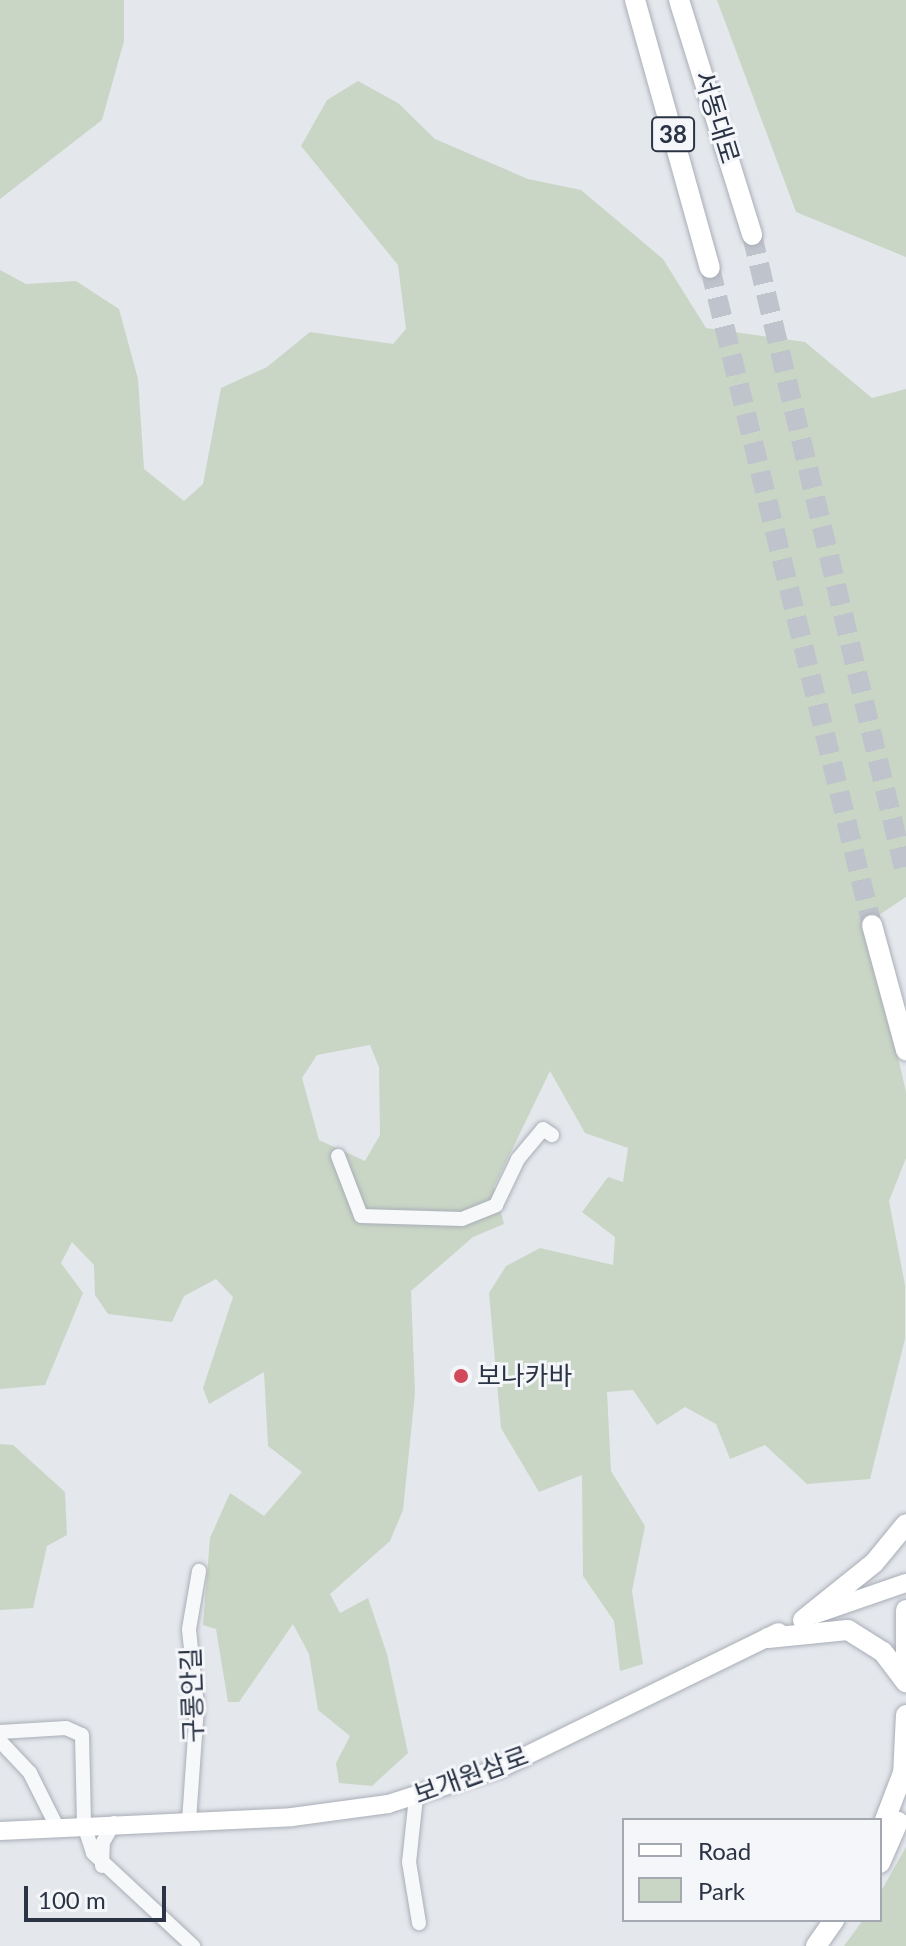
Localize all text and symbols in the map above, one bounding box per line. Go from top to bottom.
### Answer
street label: 서동대로 [688,67,746,167]
road number: 38 [651,114,695,154]
place label: 보나카바 [477,1360,573,1392]
marker: 보나카바 [452,1367,470,1385]
street label: 구롱안길 [175,1647,209,1743]
street label: 보개원삼로 [409,1740,533,1810]
legend [622,1818,882,1922]
text: Road [698,1836,751,1865]
scale bar [28,1870,170,1920]
text: Park [698,1876,745,1905]
text: 100 m [38,1885,106,1914]

